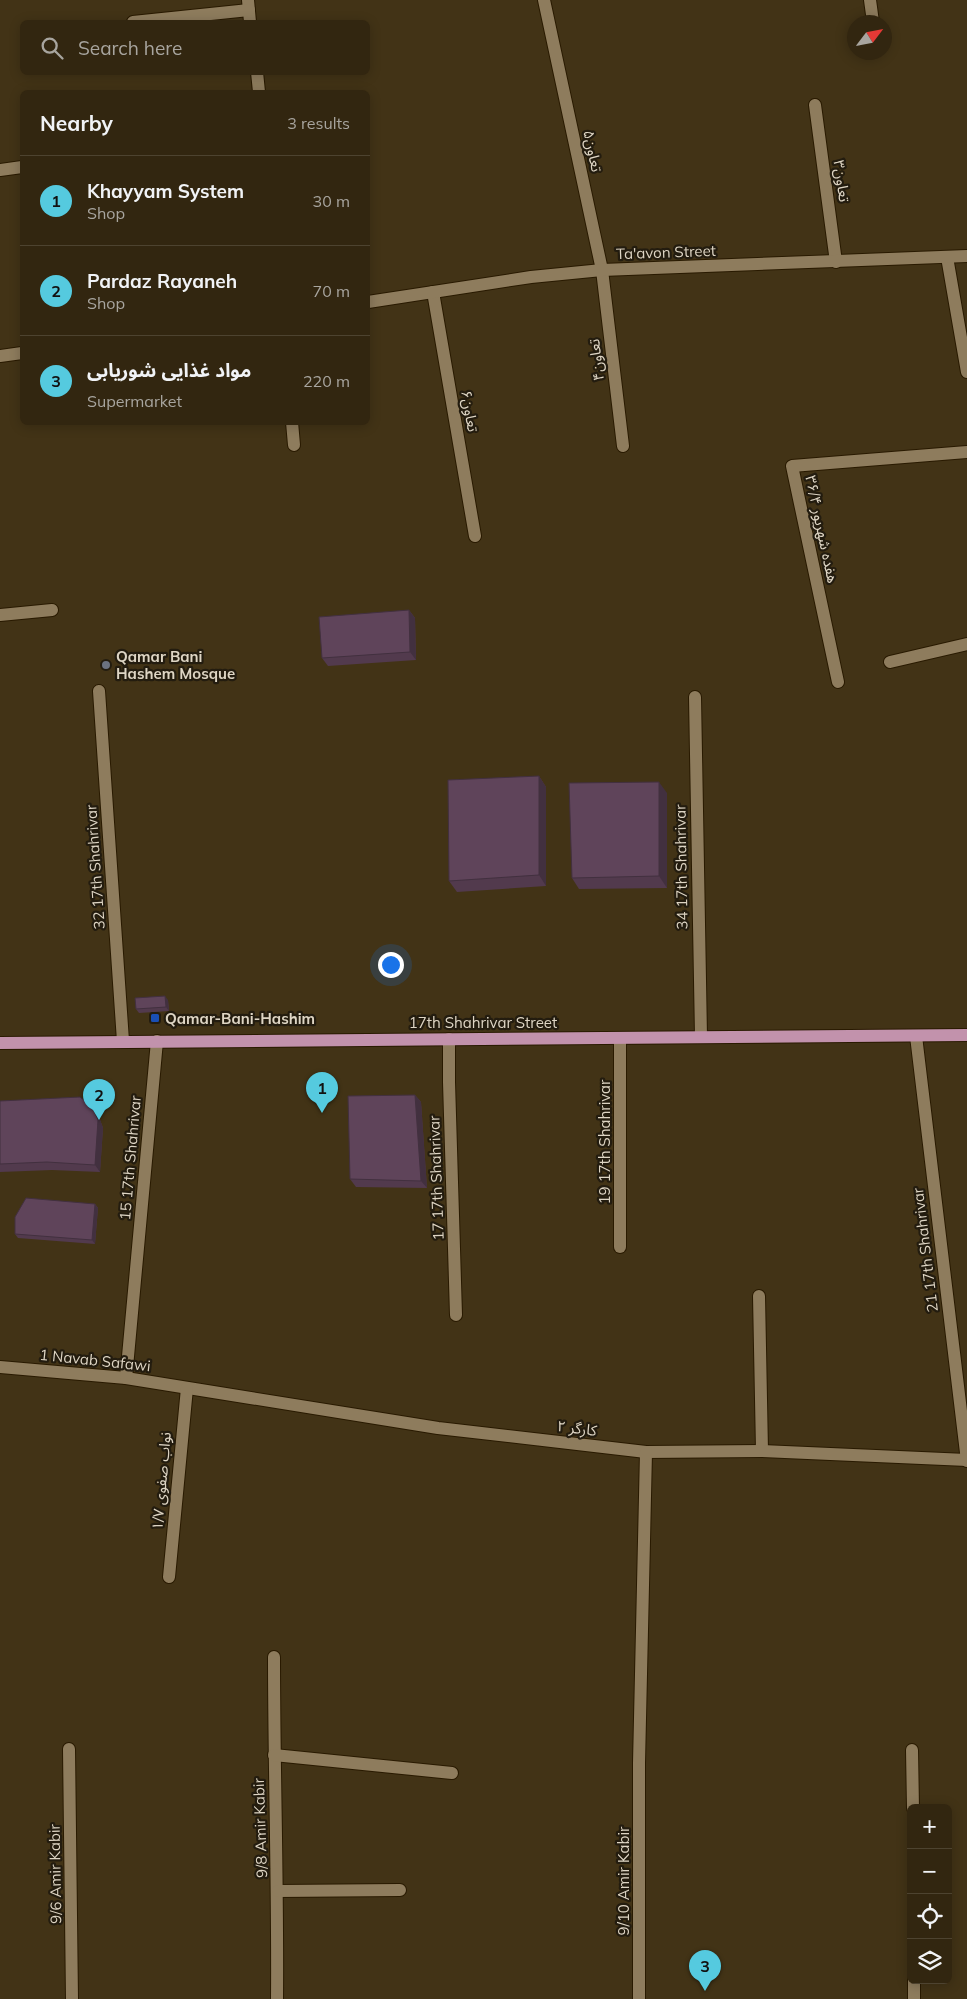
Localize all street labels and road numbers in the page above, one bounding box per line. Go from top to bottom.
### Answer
street label: تعاون۵ [579,128,607,174]
street label: تعاون۳ [830,159,854,203]
street label: Ta'avon Street [616,241,716,263]
street label: تعاون۴ [584,338,608,382]
street label: تعاون۶ [457,389,483,433]
street label: هفده شهریور ۳۶/۴ [801,473,843,585]
street label: 32 17th Shahrivar [81,803,109,930]
street label: 34 17th Shahrivar [670,804,692,930]
street label: 17th Shahrivar Street [409,1013,557,1032]
street label: 19 17th Shahrivar [595,1079,614,1205]
street label: 15 17th Shahrivar [115,1094,145,1221]
street label: 17 17th Shahrivar [424,1115,448,1241]
street label: 21 17th Shahrivar [908,1186,942,1313]
street label: 1 Navab Safawi [38,1345,152,1375]
street label: کارگر ۲ [556,1416,599,1440]
street label: نواب صفوی ۱/۷ [147,1431,175,1531]
street label: 9/8 Amir Kabir [249,1777,271,1878]
street label: 9/6 Amir Kabir [45,1823,65,1924]
street label: 9/10 Amir Kabir [614,1826,633,1935]

